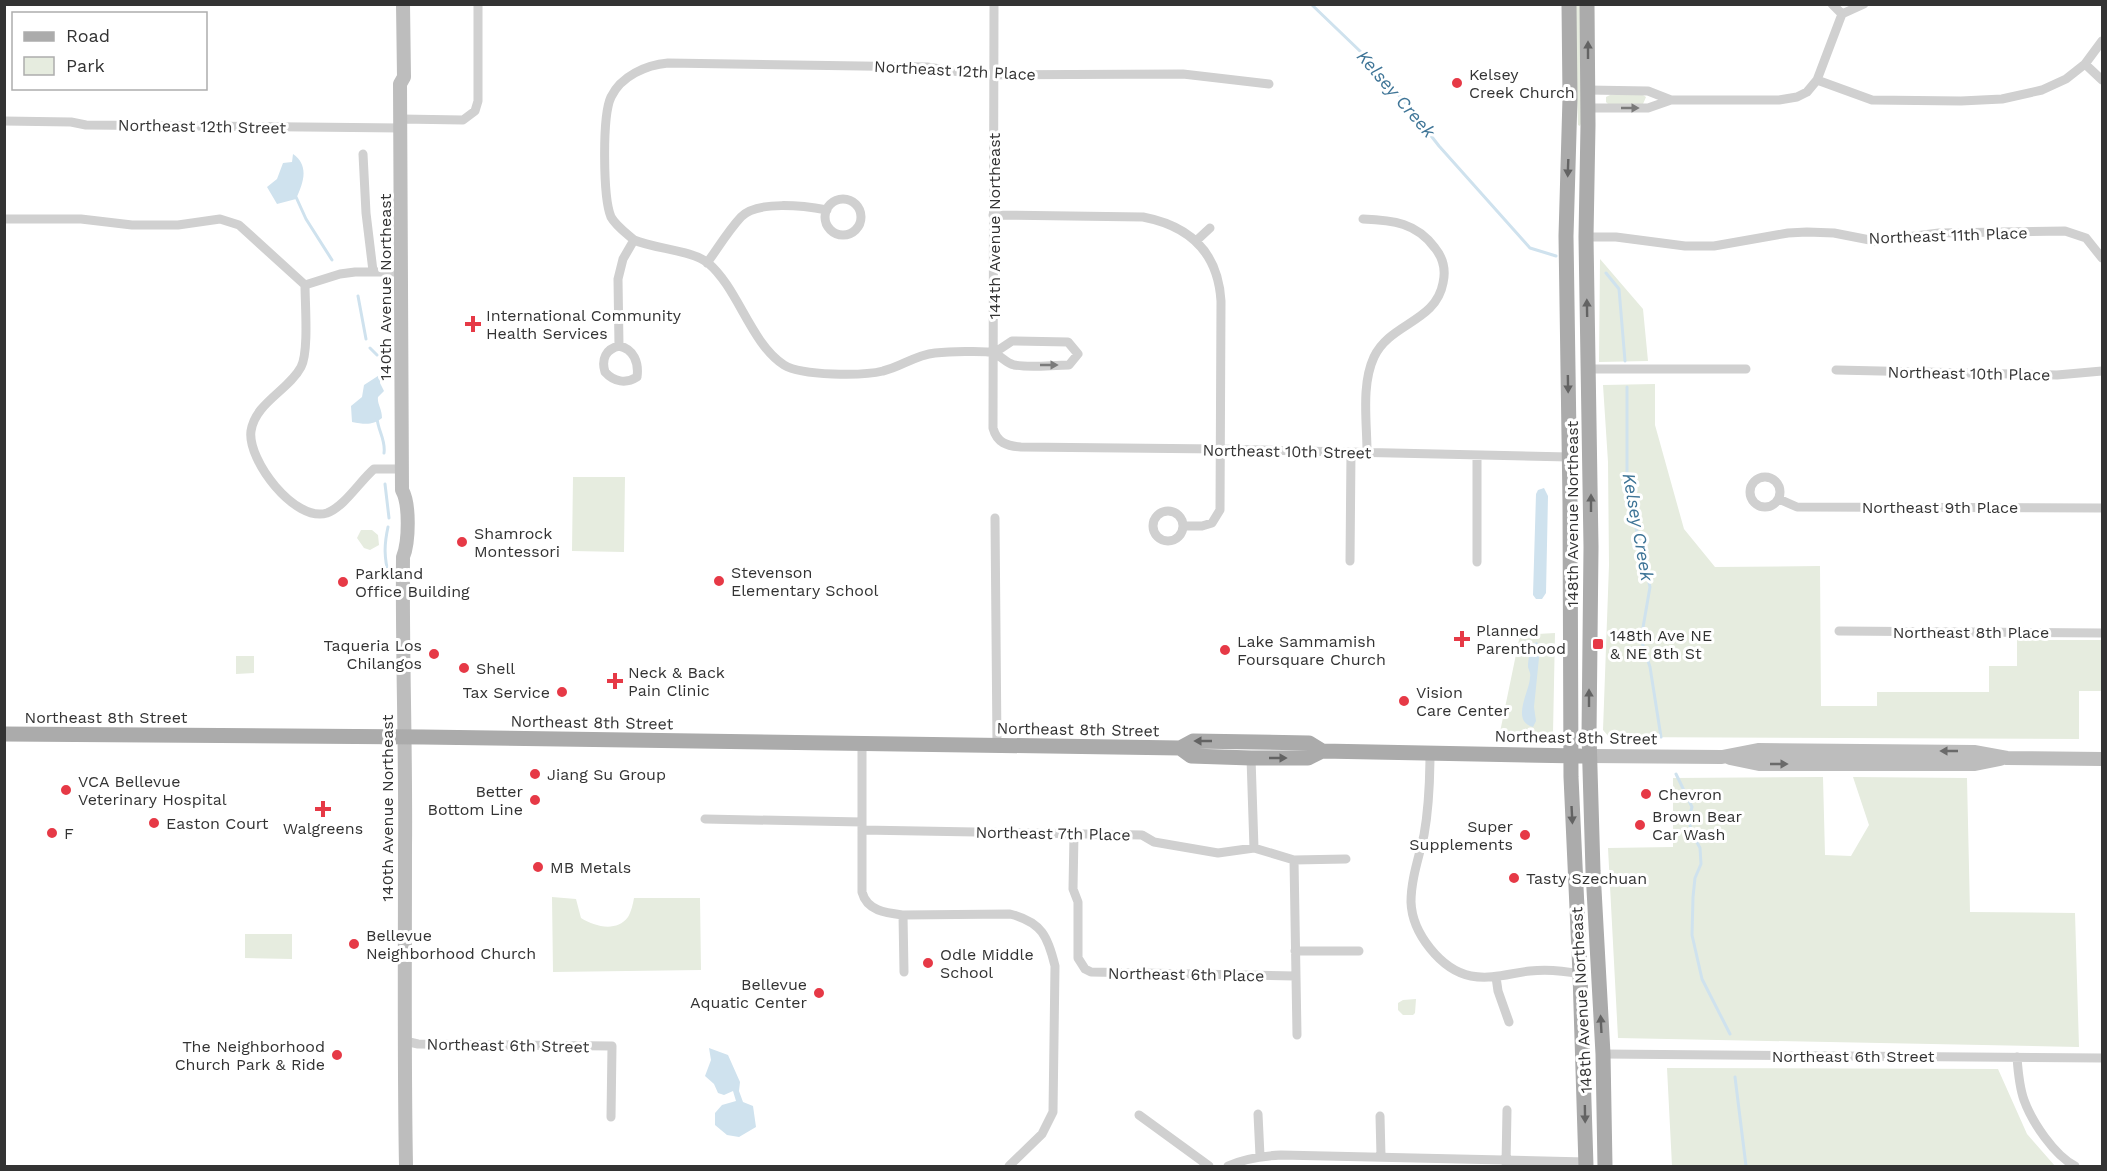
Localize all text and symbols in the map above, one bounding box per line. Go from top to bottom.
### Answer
legend [12,12,207,90]
text: Road [66,25,110,46]
one-way arrow [1583,40,1592,59]
water label: Kelsey Creek [1353,46,1441,143]
text: Park [66,55,105,76]
street label: Northeast 12th Place [874,57,1036,84]
place label: Kelsey Creek Church [1469,65,1575,102]
marker: Kelsey Creek Church [1450,76,1464,90]
one-way arrow [1621,103,1640,113]
street label: Northeast 12th Street [118,116,287,137]
street label: 144th Avenue Northeast [985,132,1004,319]
one-way arrow [1564,158,1573,177]
street label: 140th Avenue Northeast [376,193,395,380]
street label: Northeast 11th Place [1868,223,2028,248]
one-way arrow [1582,298,1592,317]
place label: International Community Health Services [486,306,682,343]
marker: International Community Health Services [464,315,482,333]
one-way arrow [1039,360,1058,370]
street label: Northeast 10th Place [1888,363,2050,384]
one-way arrow [1563,374,1573,393]
street label: 148th Avenue Northeast [1563,420,1582,607]
street label: Northeast 10th Street [1202,441,1372,462]
water label: Kelsey Creek [1619,471,1659,584]
one-way arrow [1586,493,1596,512]
street label: Northeast 9th Place [1862,498,2018,517]
place label: Shamrock Montessori [474,524,560,561]
marker: Shamrock Montessori [455,535,469,549]
place label: Stevenson Elementary School [731,563,879,600]
place label: Parkland Office Building [355,564,470,601]
marker: Stevenson Elementary School [712,574,726,588]
marker: Parkland Office Building [336,575,350,589]
place label: Planned Parenthood [1476,621,1566,658]
street label: Northeast 8th Place [1893,623,2049,642]
place label: 148th Ave NE & NE 8th St [1610,626,1712,663]
marker: Planned Parenthood [1453,630,1471,648]
place label: Lake Sammamish Foursquare Church [1237,632,1386,669]
place label: Taqueria Los Chilangos [323,636,422,673]
marker: 148th Ave NE & NE 8th St [1591,637,1605,651]
marker: Lake Sammamish Foursquare Church [1218,643,1232,657]
marker: Taqueria Los Chilangos [427,647,441,661]
place label: Shell [476,659,515,678]
marker: Shell [457,661,471,675]
place label: Neck & Back Pain Clinic [628,663,725,700]
marker: Neck & Back Pain Clinic [606,672,624,690]
place label: Tax Service [462,683,550,702]
place label: Vision Care Center [1416,683,1510,720]
marker: Tax Service [555,685,569,699]
one-way arrow [1584,688,1594,707]
marker: Vision Care Center [1397,694,1411,708]
street label: Northeast 8th Street [25,708,188,727]
street label: Northeast 8th Street [510,712,674,733]
street label: 140th Avenue Northeast [378,714,397,901]
street label: Northeast 8th Street [996,719,1160,740]
street label: Northeast 8th Street [1494,727,1658,748]
one-way arrow [1193,736,1212,746]
one-way arrow [1940,747,1959,756]
one-way arrow [1268,753,1287,763]
one-way arrow [1770,759,1789,769]
place label: Jiang Su Group [547,765,666,784]
marker: Jiang Su Group [528,767,542,781]
place label: VCA Bellevue Veterinary Hospital [78,772,227,809]
place label: Better Bottom Line [427,782,523,819]
marker: VCA Bellevue Veterinary Hospital [59,783,73,797]
place label: Chevron [1658,785,1722,804]
marker: Chevron [1639,787,1653,801]
marker: Better Bottom Line [528,793,542,807]
marker: Walgreens [316,802,330,816]
one-way arrow [1568,805,1577,824]
place label: Brown Bear Car Wash [1652,807,1743,844]
place label: Easton Court [166,814,269,833]
marker: Easton Court [147,816,161,830]
place label: Super Supplements [1409,817,1513,854]
marker: Brown Bear Car Wash [1633,818,1647,832]
place label: Walgreens [283,819,363,838]
street label: Northeast 7th Place [975,823,1131,844]
place label: F [64,824,74,843]
marker: F [45,826,59,840]
marker: Super Supplements [1518,828,1532,842]
place label: MB Metals [550,858,631,877]
marker: MB Metals [531,860,545,874]
place label: Tasty Szechuan [1526,869,1647,888]
marker: Tasty Szechuan [1507,871,1521,885]
street label: 148th Avenue Northeast [1567,906,1596,1094]
place label: Bellevue Neighborhood Church [366,926,536,963]
marker: Bellevue Neighborhood Church [347,937,361,951]
place label: Odle Middle School [940,945,1034,982]
marker: Odle Middle School [921,956,935,970]
street label: Northeast 6th Place [1108,964,1264,985]
place label: Bellevue Aquatic Center [690,975,807,1012]
marker: Bellevue Aquatic Center [812,986,826,1000]
one-way arrow [1597,1015,1606,1034]
street label: Northeast 6th Street [426,1035,590,1056]
place label: The Neighborhood Church Park & Ride [175,1037,325,1074]
street label: Northeast 6th Street [1772,1047,1935,1066]
marker: The Neighborhood Church Park & Ride [330,1048,344,1062]
one-way arrow [1580,1105,1590,1124]

